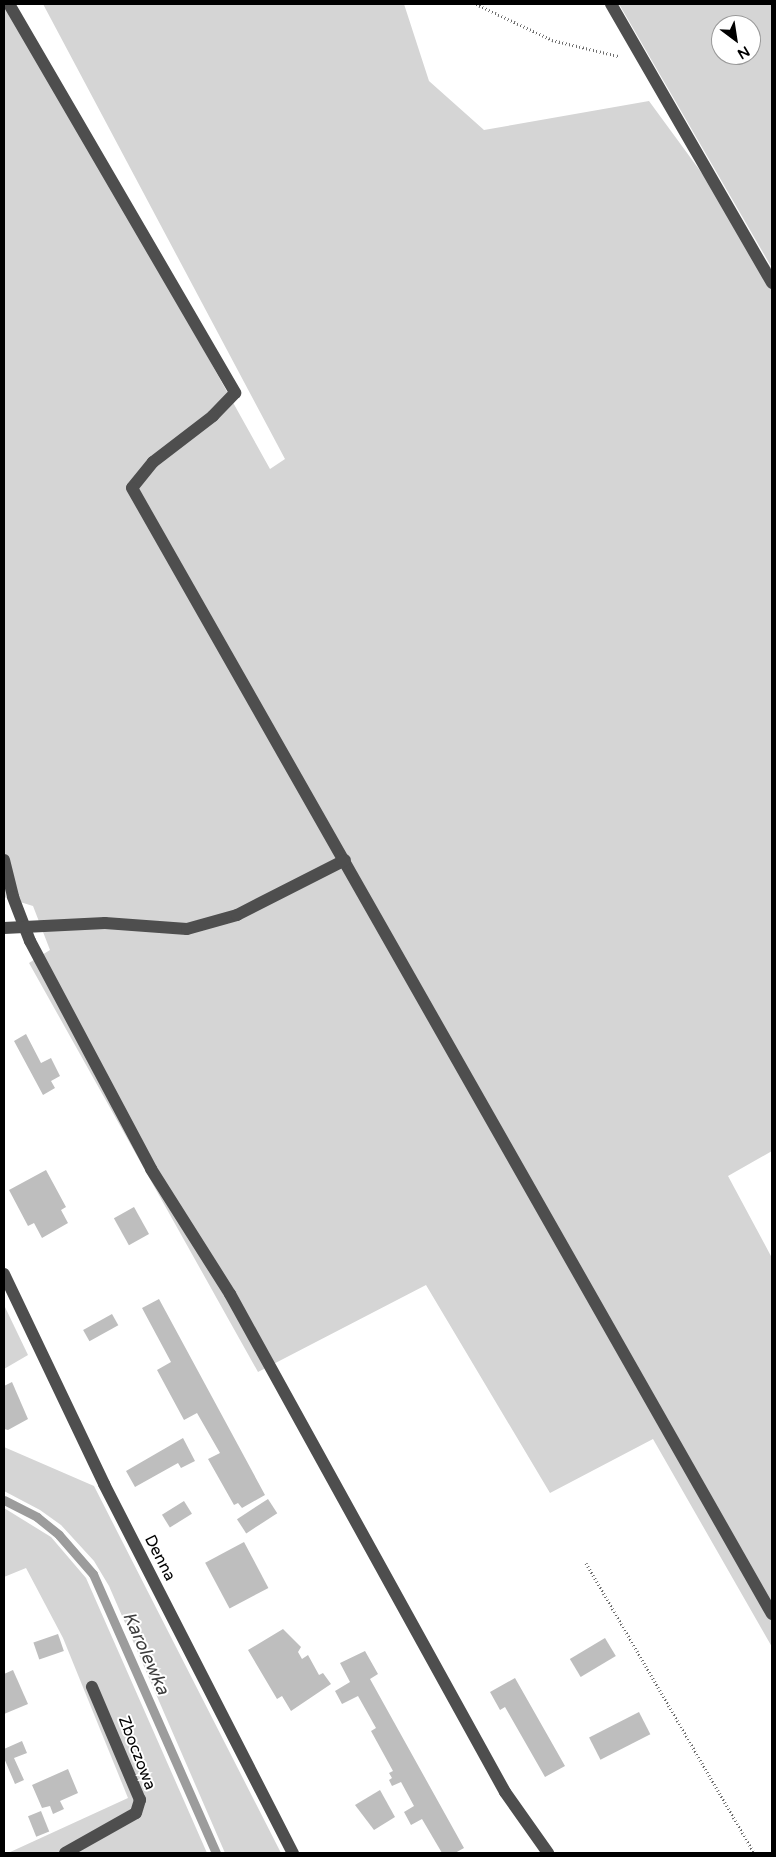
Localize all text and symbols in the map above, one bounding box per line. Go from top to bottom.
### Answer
north arrow [711,15,761,65]
text: N [734,42,753,63]
street label: Denna [140,1532,180,1584]
water label: Karolewka [118,1608,174,1698]
street label: Zboczowa [114,1713,160,1793]

